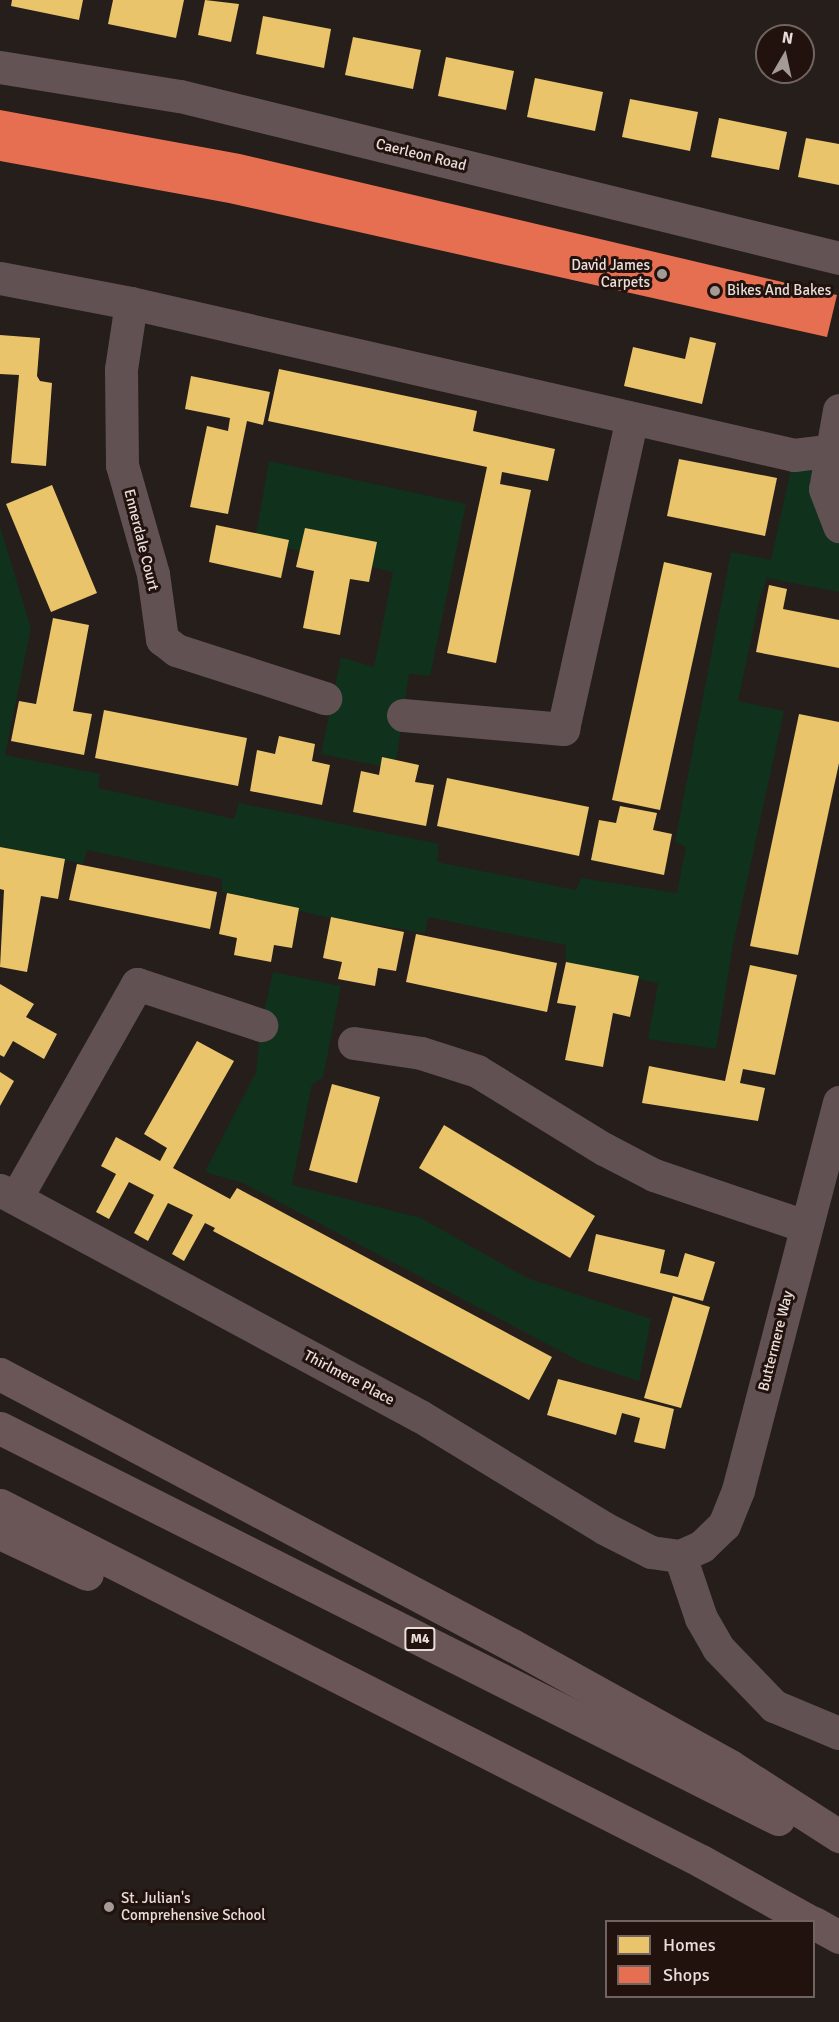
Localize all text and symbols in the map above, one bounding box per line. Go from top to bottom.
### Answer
north arrow [755,24,815,84]
text: N [780,27,795,49]
street label: Caerleon Road [374,135,468,175]
place label: David James Carpets [571,256,650,291]
marker: David James Carpets [655,267,669,281]
place label: Bikes And Bakes [727,282,831,300]
marker: Bikes And Bakes [708,284,722,298]
street label: Ennerdale Court [120,487,162,593]
street label: Buttermere Way [755,1289,797,1393]
street label: Thirlmere Place [301,1347,397,1409]
road number: M4 [404,1628,436,1650]
place label: St. Julian's Comprehensive School [121,1889,266,1924]
marker: St. Julian's Comprehensive School [102,1900,116,1914]
legend [605,1920,815,1998]
text: Homes [663,1934,716,1956]
text: Shops [663,1964,710,1986]

